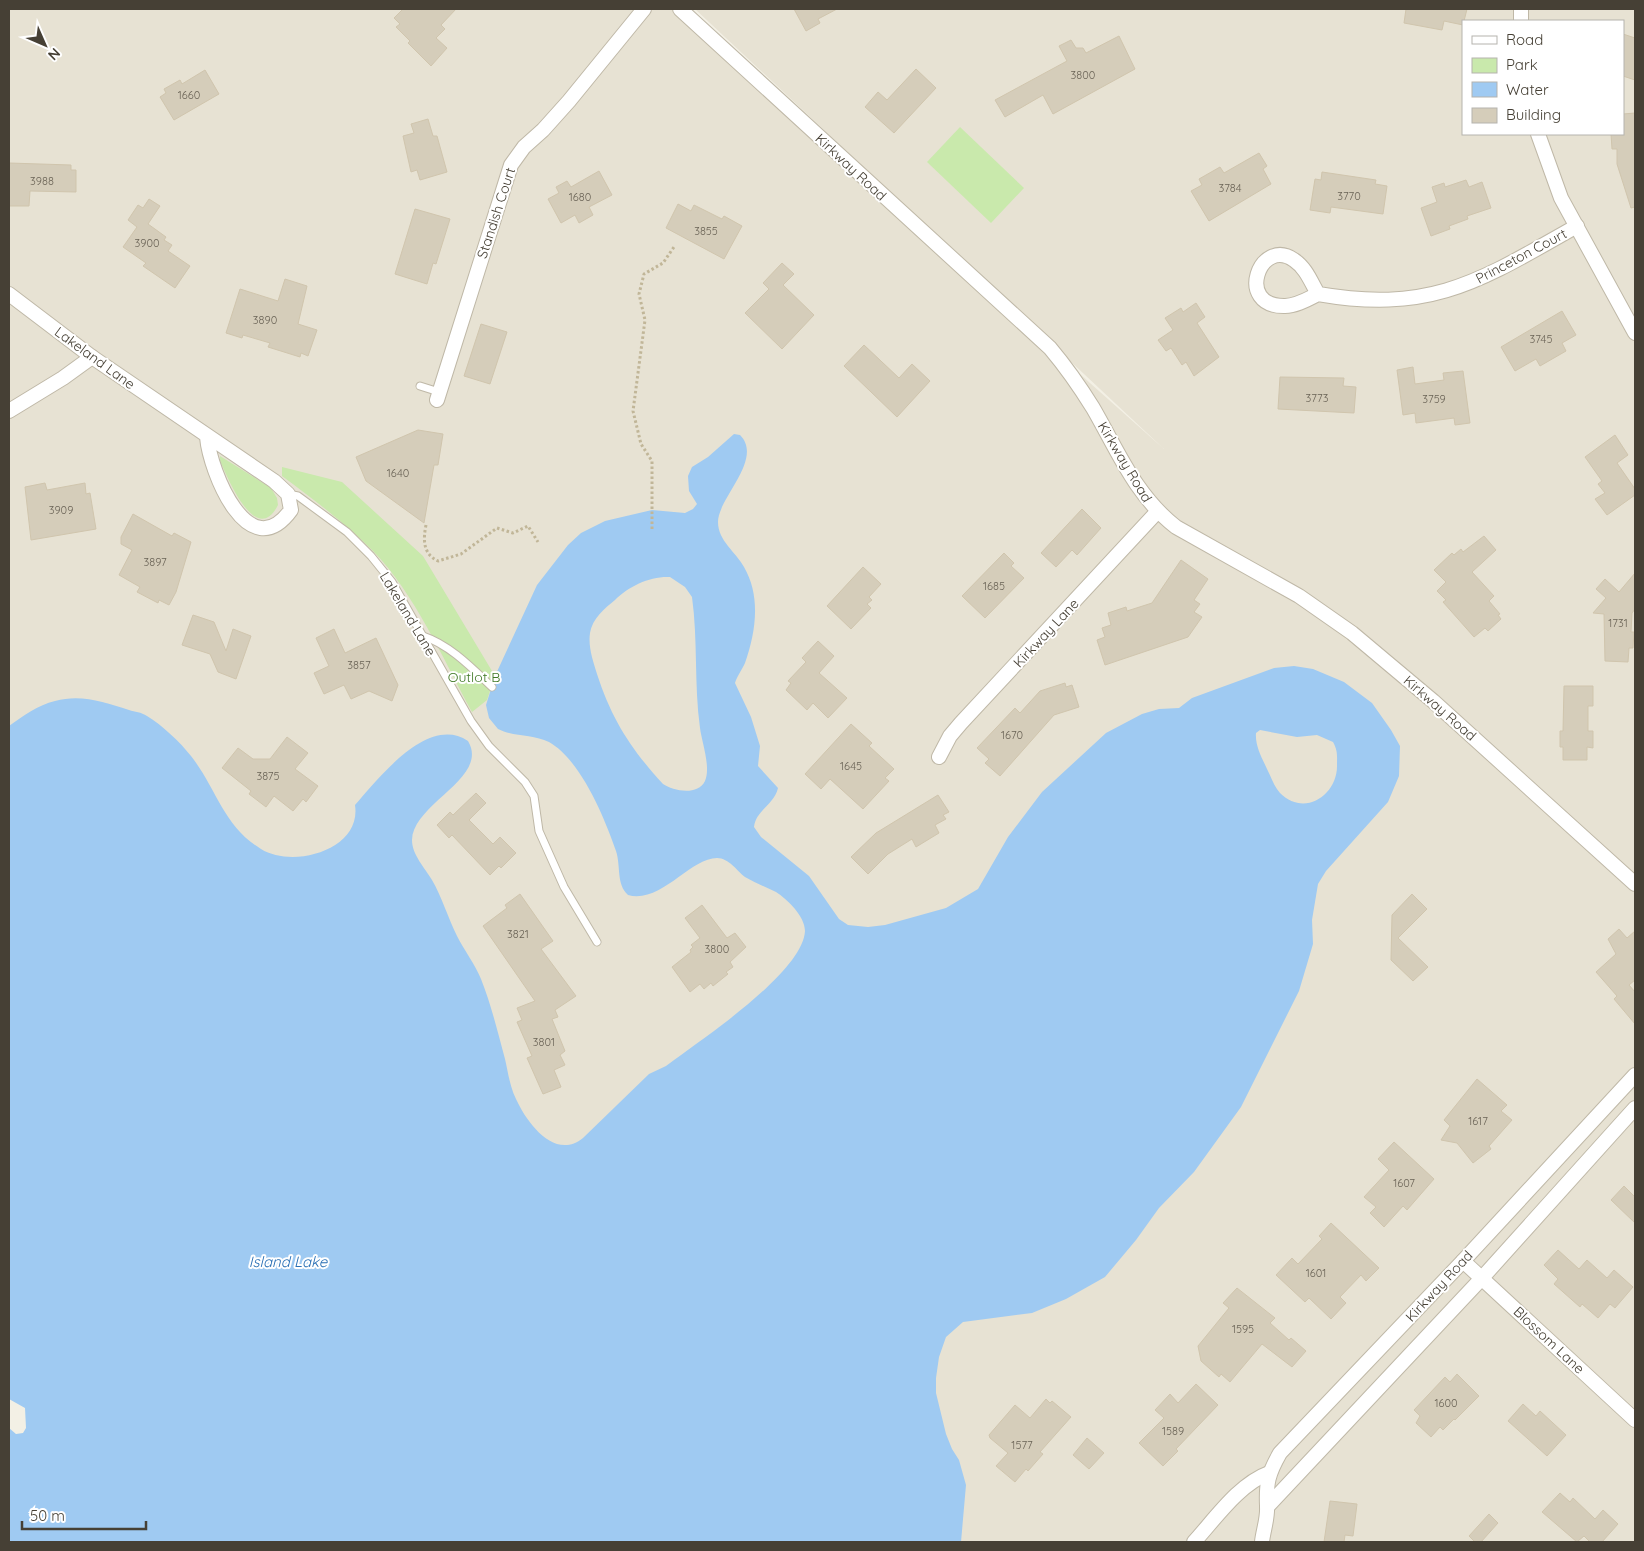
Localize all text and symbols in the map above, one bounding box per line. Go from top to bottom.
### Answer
north arrow [20,20,70,70]
legend [1462,20,1624,135]
text: Road [1506,30,1543,49]
text: N [44,44,64,64]
text: Park [1506,55,1538,74]
house number: 3800 [1071,68,1095,82]
text: Water [1506,80,1549,99]
house number: 1660 [178,88,200,102]
text: Building [1506,105,1561,124]
street label: Kirkway Road [812,129,890,205]
street label: Standish Court [473,165,519,261]
house number: 3988 [30,174,54,188]
house number: 3784 [1218,181,1242,195]
house number: 3770 [1337,189,1361,203]
house number: 1680 [569,190,591,204]
house number: 3855 [694,224,718,238]
street label: Princeton Court [1472,224,1570,288]
house number: 3900 [135,236,160,250]
house number: 3890 [253,313,277,327]
street label: Lakeland Lane [51,323,139,393]
house number: 3745 [1530,332,1552,346]
house number: 3773 [1306,391,1329,405]
house number: 3759 [1422,392,1446,406]
street label: Kirkway Road [1094,418,1156,506]
house number: 1640 [387,466,409,480]
house number: 3909 [49,503,73,517]
house number: 3897 [143,555,167,569]
street label: Lakeland Lane [376,569,440,659]
house number: 1685 [983,579,1005,593]
street label: Kirkway Lane [1009,595,1083,671]
house number: 1731 [1608,616,1628,630]
house number: 3857 [347,658,371,672]
park label: Outlot B [448,668,500,686]
street label: Kirkway Road [1400,671,1480,745]
house number: 1670 [1001,728,1023,742]
house number: 1645 [840,759,862,773]
house number: 3875 [256,769,280,783]
house number: 3821 [507,927,529,941]
house number: 3800 [705,942,729,956]
house number: 3801 [533,1035,555,1049]
house number: 1617 [1468,1114,1488,1128]
house number: 1607 [1393,1176,1415,1190]
street label: Kirkway Road [1401,1247,1477,1325]
water label: Island Lake [249,1252,328,1271]
house number: 1601 [1306,1266,1326,1280]
street label: Blossom Lane [1510,1302,1588,1378]
house number: 1595 [1232,1322,1254,1336]
house number: 1600 [1434,1396,1458,1410]
house number: 1589 [1162,1424,1184,1438]
house number: 1577 [1011,1438,1033,1452]
scale bar [22,1498,146,1530]
text: 50 m [30,1506,65,1525]

